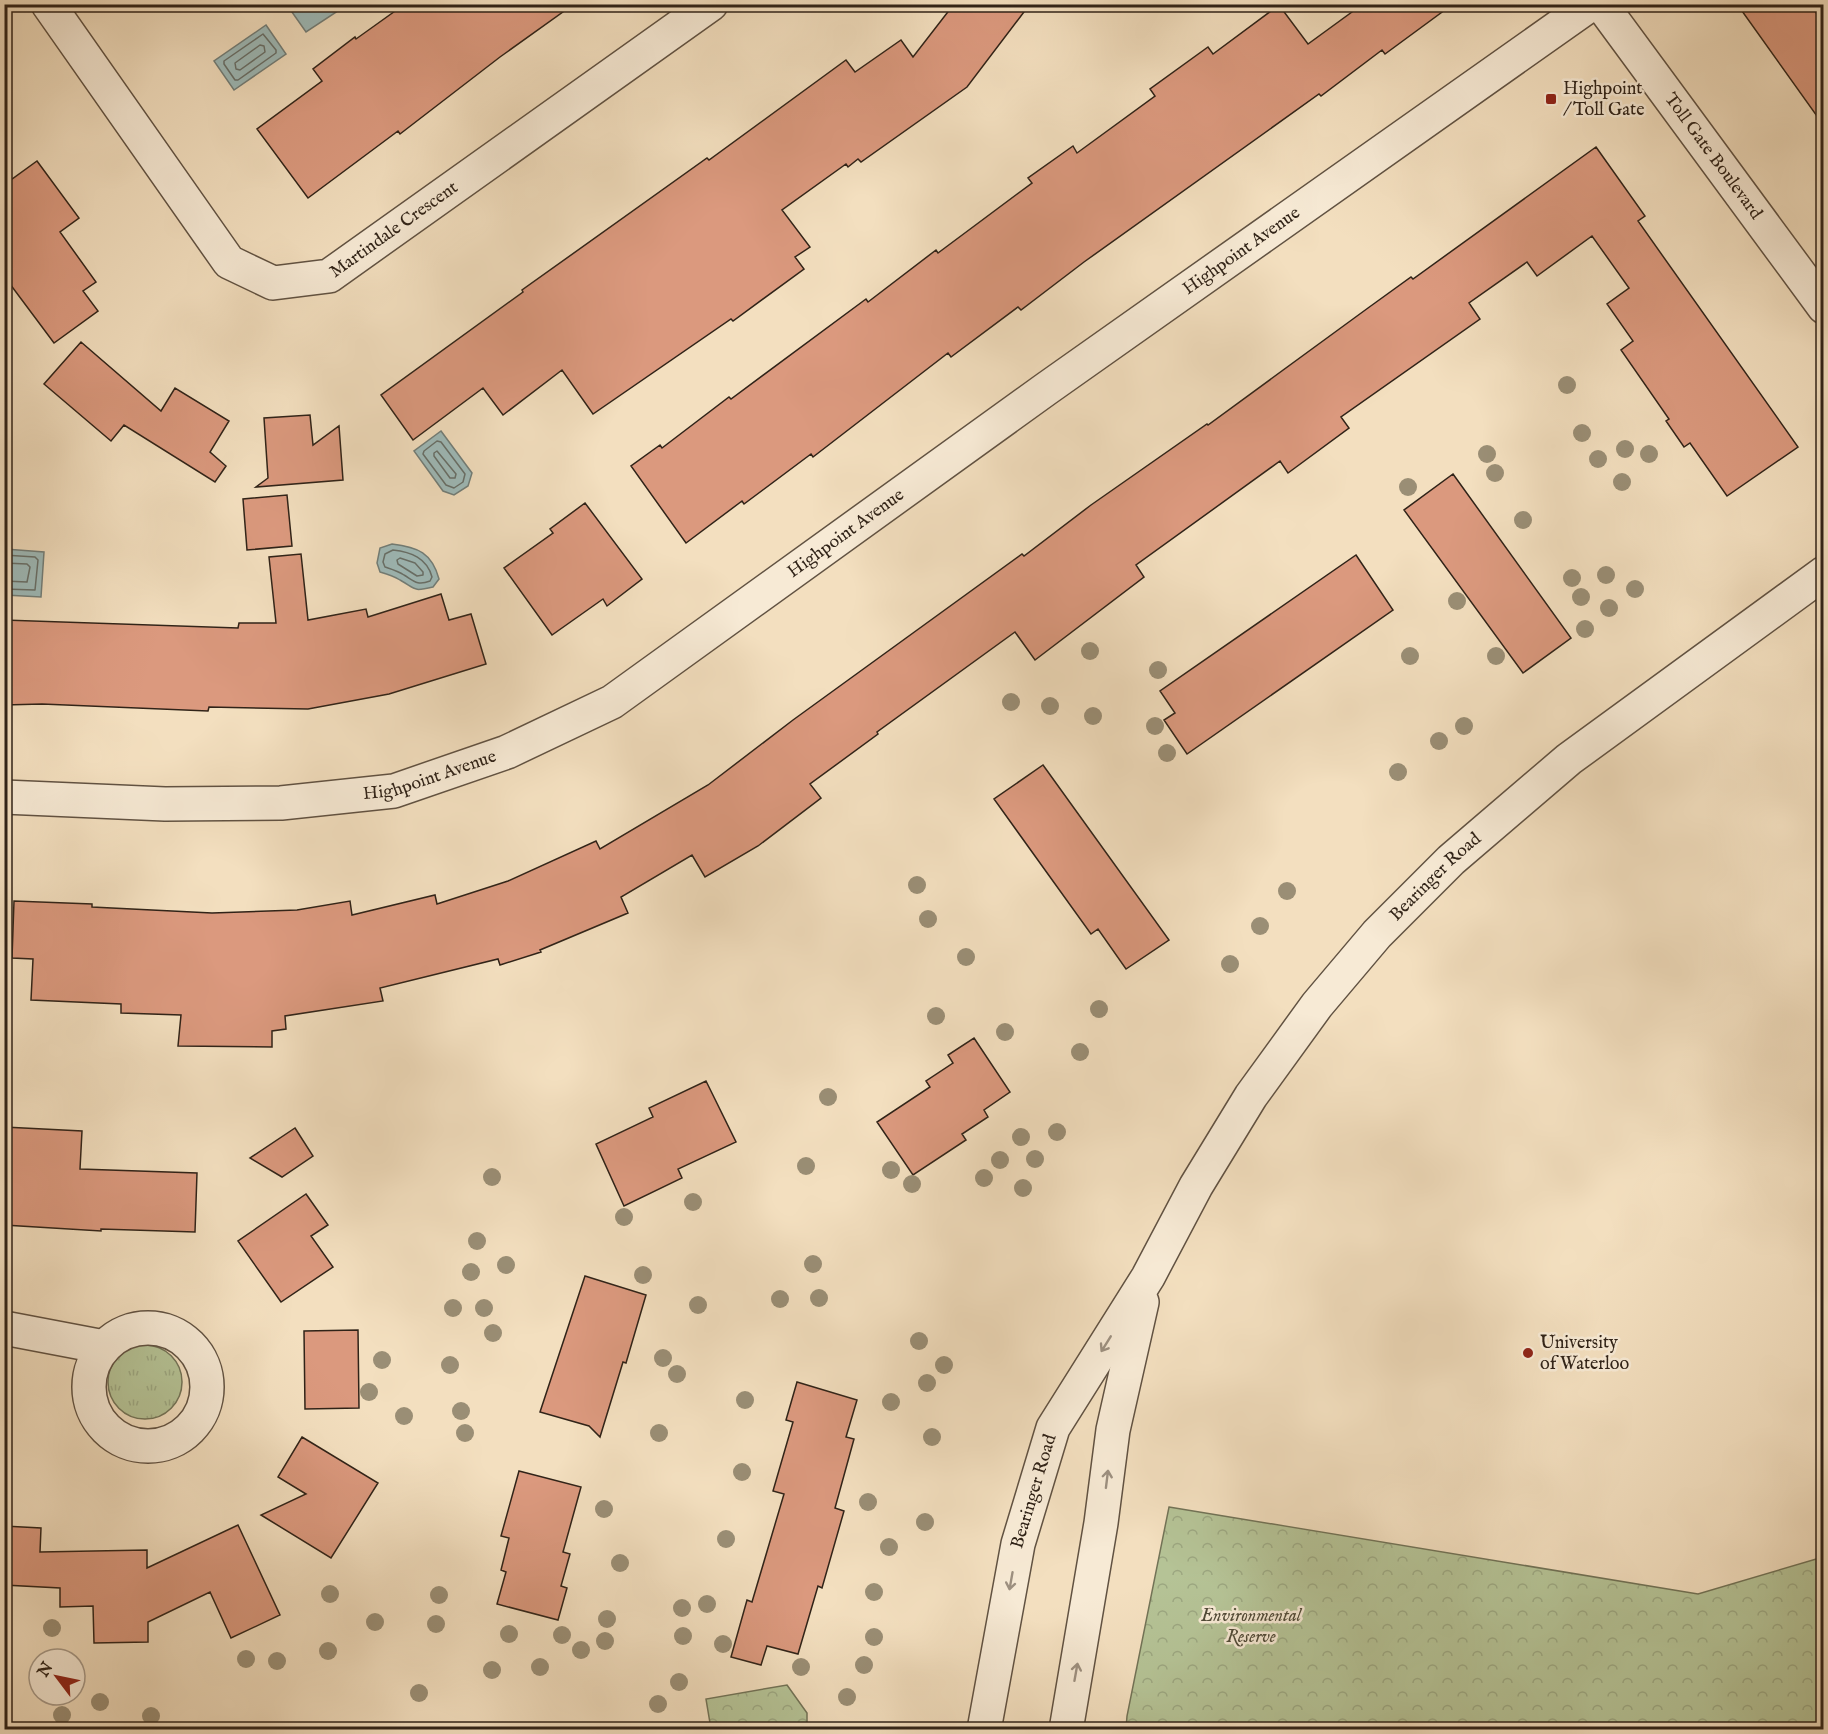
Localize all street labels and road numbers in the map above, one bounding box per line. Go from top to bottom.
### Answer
street label: Toll Gate Boulevard [1659,88,1767,224]
street label: Martindale Crescent [325,176,463,283]
street label: Highpoint Avenue [1178,202,1305,300]
street label: Highpoint Avenue [783,483,909,583]
street label: Highpoint Avenue [362,745,499,806]
street label: Bearinger Road [1385,828,1486,926]
street label: Bearinger Road [1006,1431,1062,1551]

